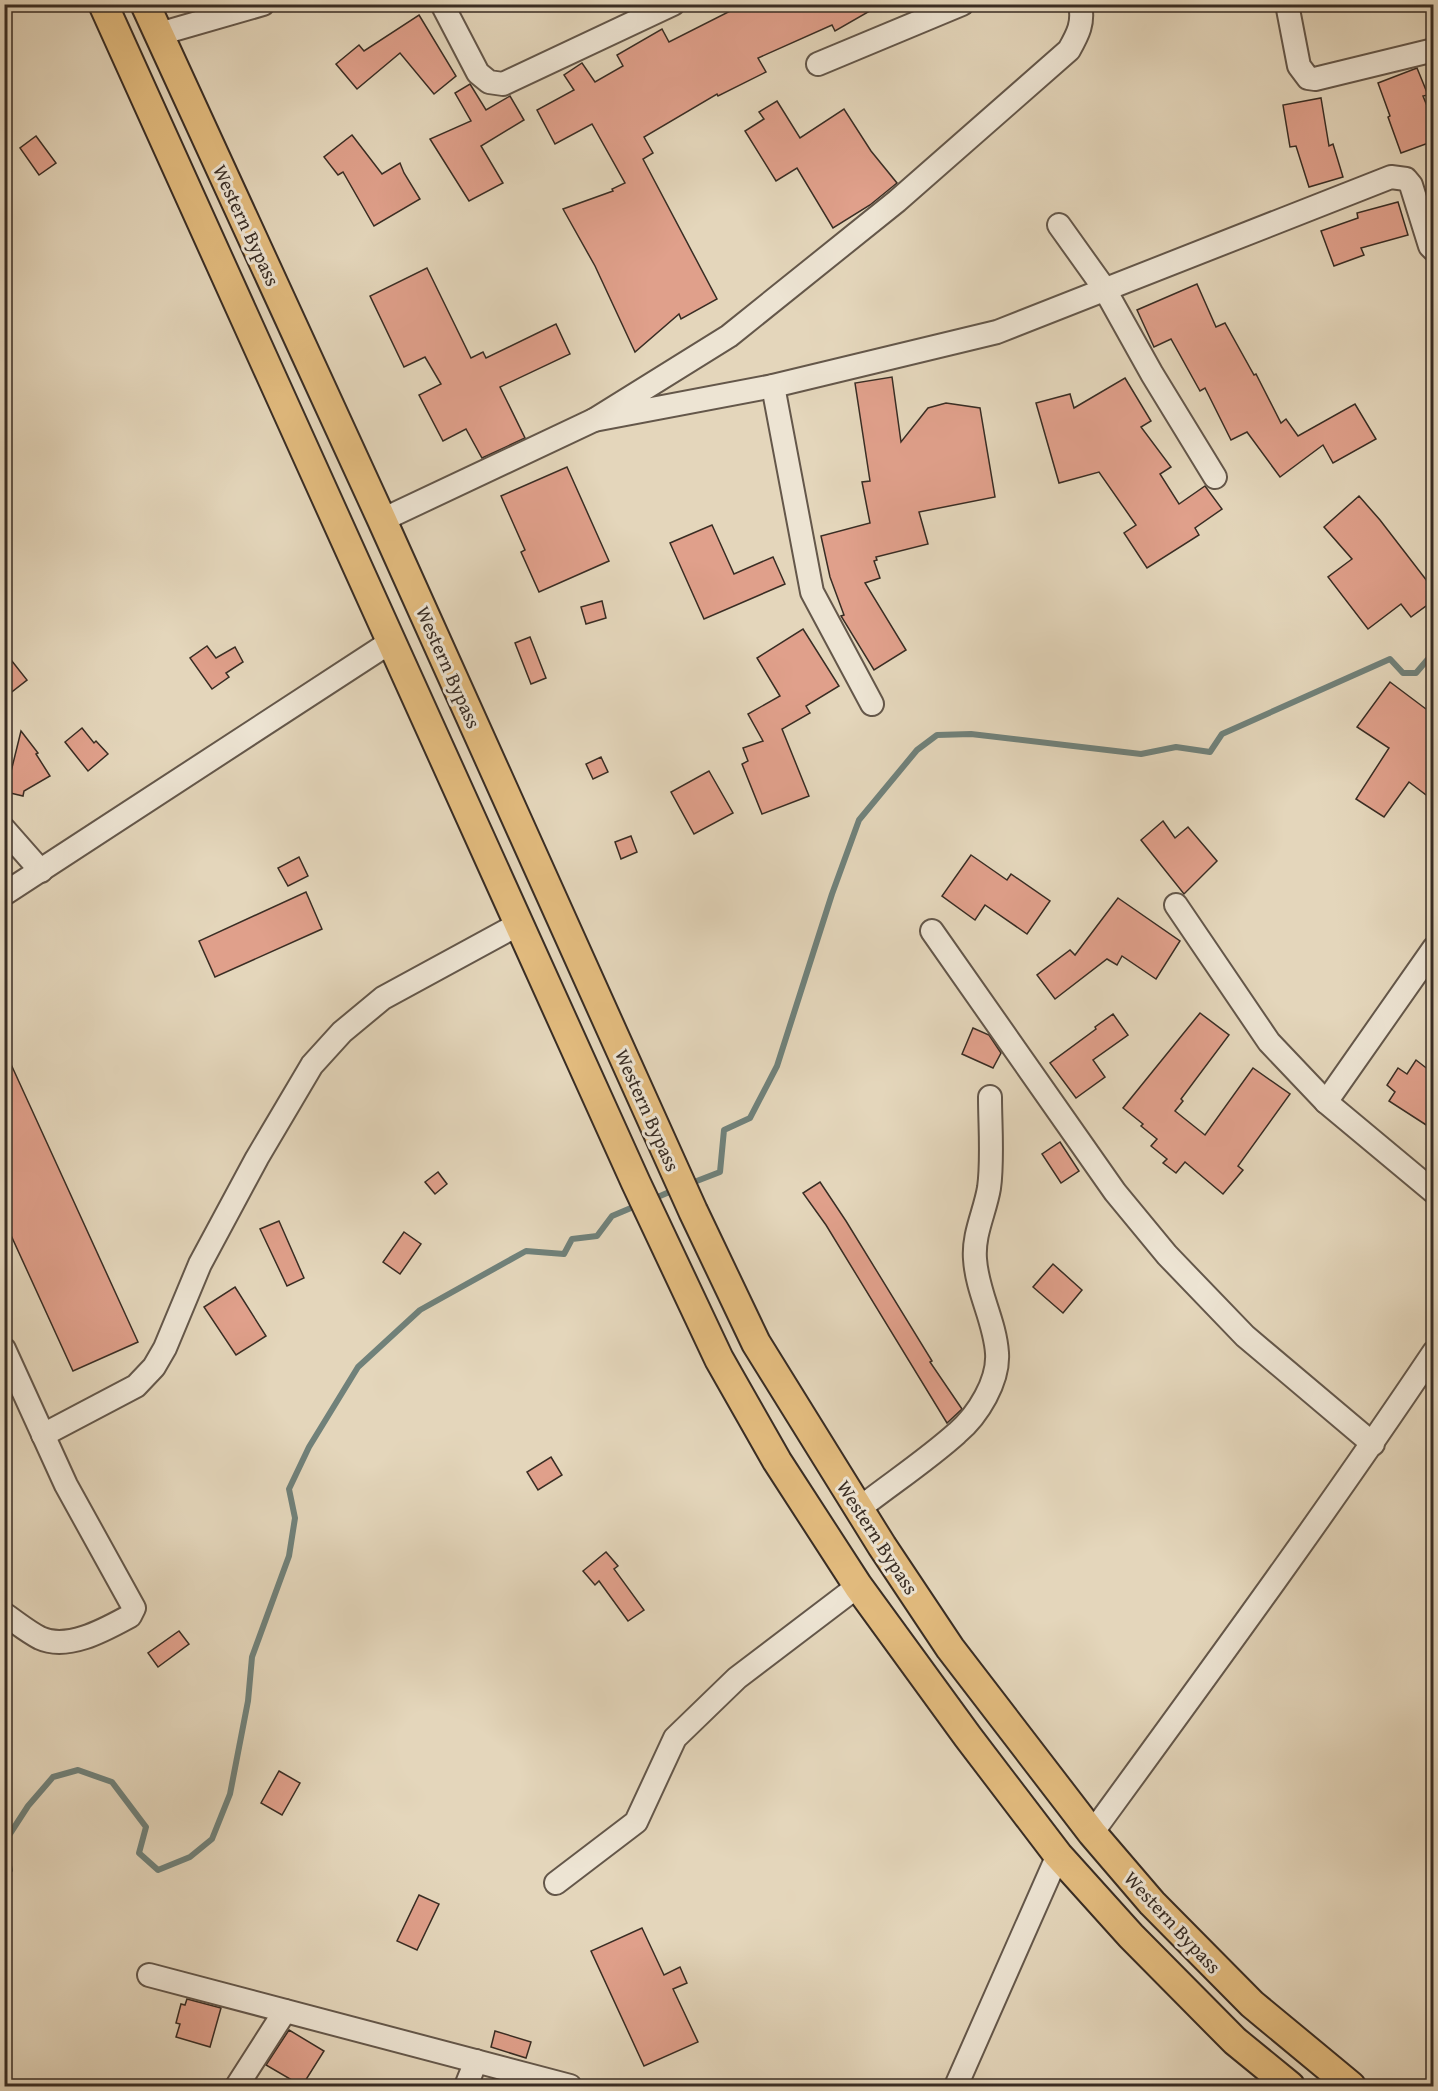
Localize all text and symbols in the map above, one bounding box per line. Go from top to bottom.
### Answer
street label: Western Bypass [206,159,288,291]
street label: Western Bypass [409,601,489,733]
street label: Western Bypass [608,1044,688,1176]
street label: Western Bypass [830,1474,926,1600]
street label: Western Bypass [1118,1864,1228,1980]

